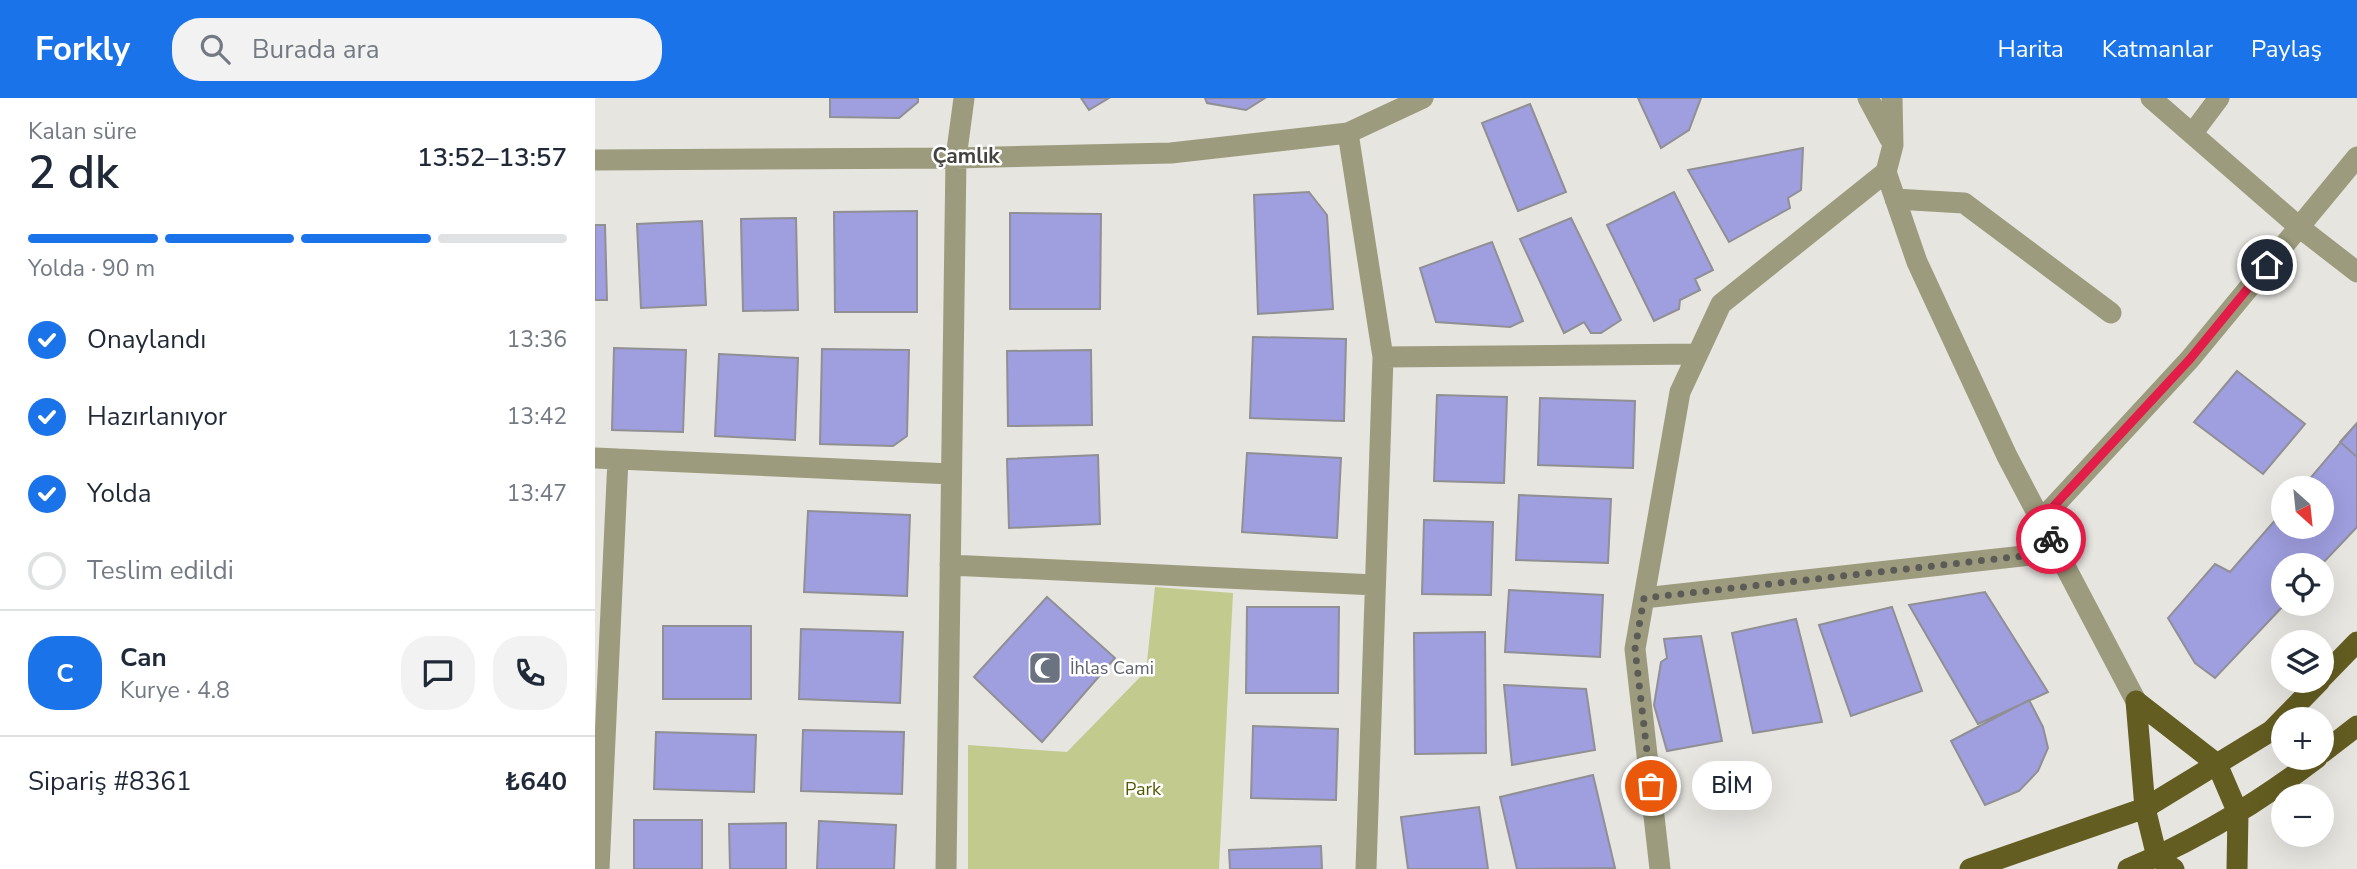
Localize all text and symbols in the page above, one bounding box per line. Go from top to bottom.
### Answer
search box [172,18,662,81]
text: Forkly [35,27,130,72]
icon: search [196,30,234,68]
text: Burada ara [252,32,380,67]
text: Harita [1997,33,2064,65]
text: Katmanlar [2102,33,2213,65]
text: Paylaş [2251,33,2322,65]
text: Kalan süre [28,116,137,147]
text: 13:52–13:57 [417,140,567,175]
text: 2 dk [28,141,119,204]
district label: Çamlık [932,142,1000,170]
pin [2237,235,2297,295]
icon: home [2248,246,2286,284]
text: Yolda · 90 m [28,253,155,284]
icon: check [28,321,66,359]
text: Onaylandı [87,322,206,357]
text: 13:36 [507,324,567,355]
icon: check [28,398,66,436]
text: Hazırlanıyor [87,399,227,434]
text: 13:42 [507,401,567,432]
icon: check [28,475,66,513]
text: Yolda [87,476,151,511]
north arrow [2271,476,2335,539]
map controls [2271,476,2334,847]
text: 13:47 [507,478,567,509]
courier [2016,504,2086,574]
icon: bike [2032,520,2070,558]
text: Teslim edildi [87,553,234,588]
button: locate [2271,553,2334,616]
button: layers [2271,630,2334,693]
button: chat [401,636,475,710]
button: phone [493,636,567,710]
text: Can [120,640,167,675]
mosque icon: İhlas Cami [1026,649,1064,687]
text: C [56,656,74,691]
place label: İhlas Cami [1070,656,1154,680]
text: Kurye · 4.8 [120,675,230,706]
button: + [2271,707,2334,770]
pin [1621,756,1681,816]
callout: BİM [1693,762,1773,810]
text: Sipariş #8361 [28,764,192,799]
text: ₺640 [505,764,567,799]
icon: bag [1632,767,1670,805]
text: BİM [1711,770,1753,801]
park label: Park [1125,777,1162,801]
button: − [2271,784,2334,847]

